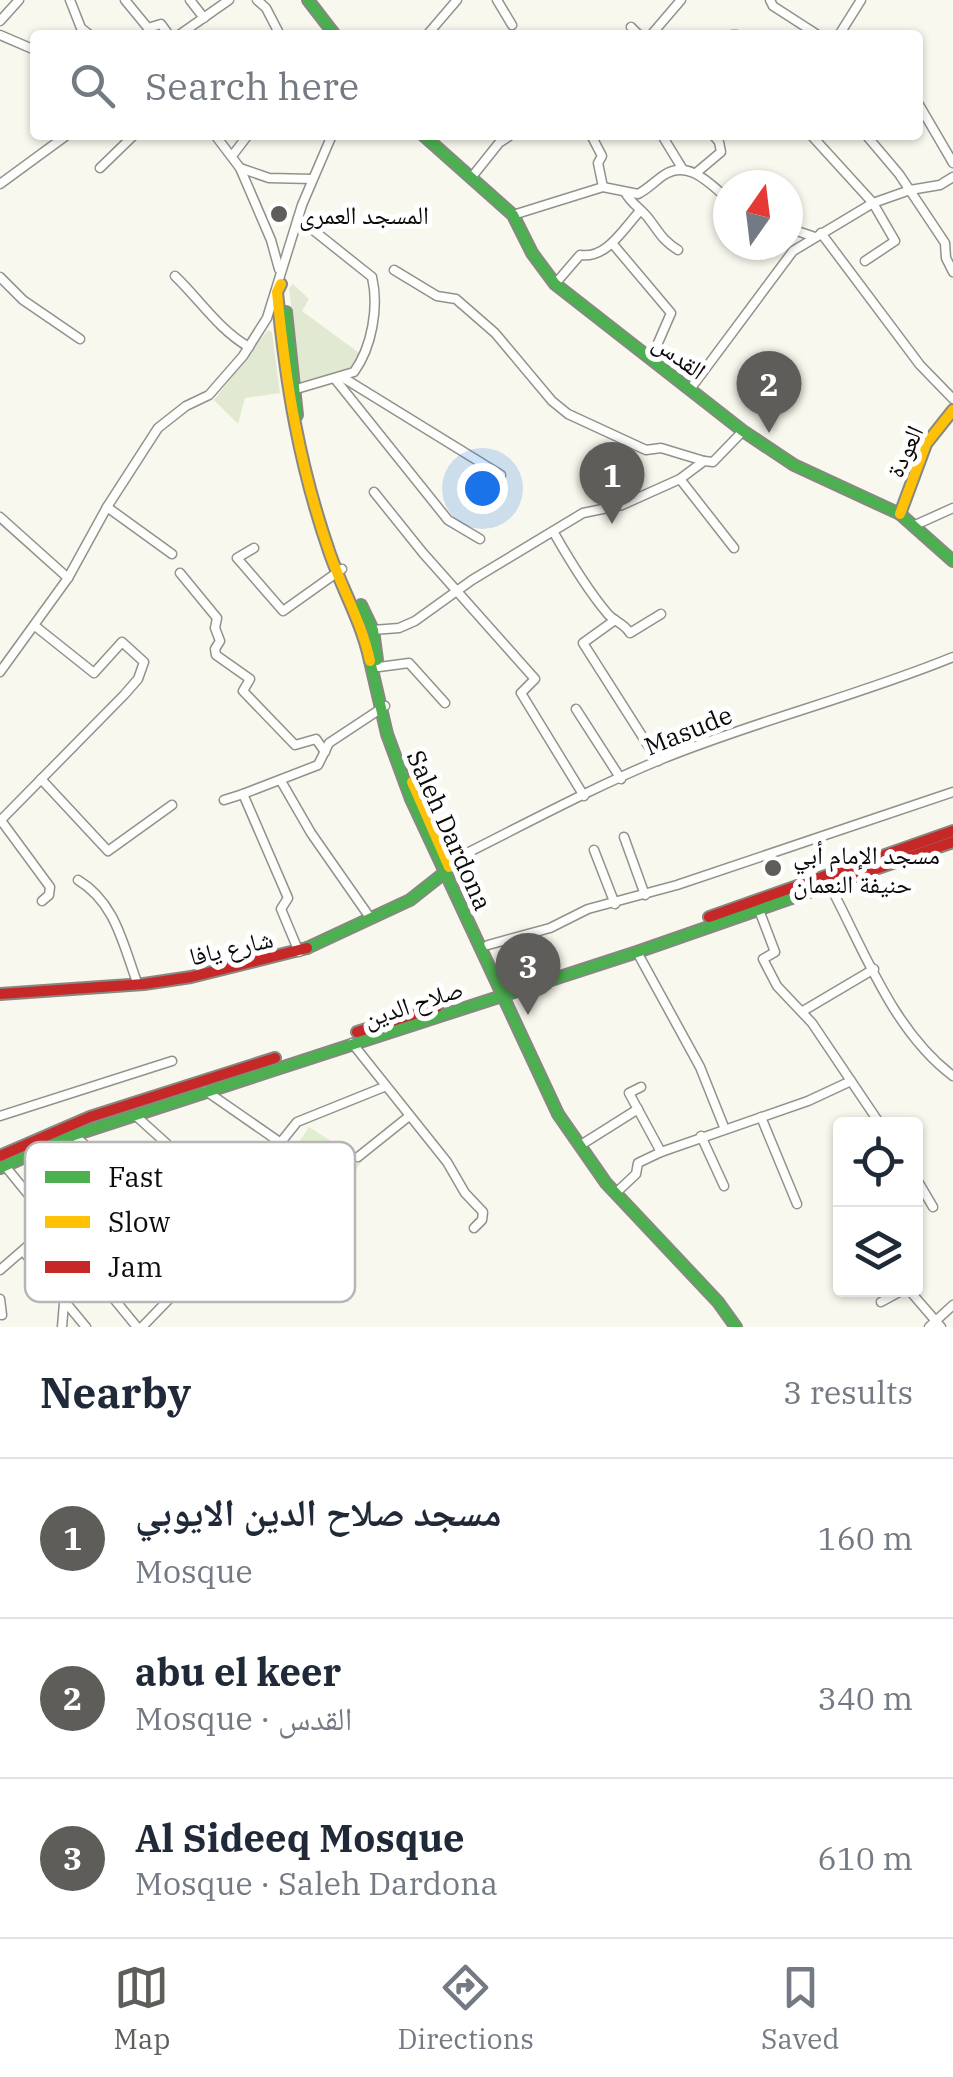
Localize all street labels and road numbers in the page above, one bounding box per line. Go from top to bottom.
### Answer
street label: القدس [647,326,713,386]
street label: العودة [878,420,930,482]
street label: Masude [639,698,737,762]
street label: Saleh Dardona [400,745,500,915]
street label: شارع يافا [186,921,276,973]
street label: صلاح الدين [359,971,467,1035]

